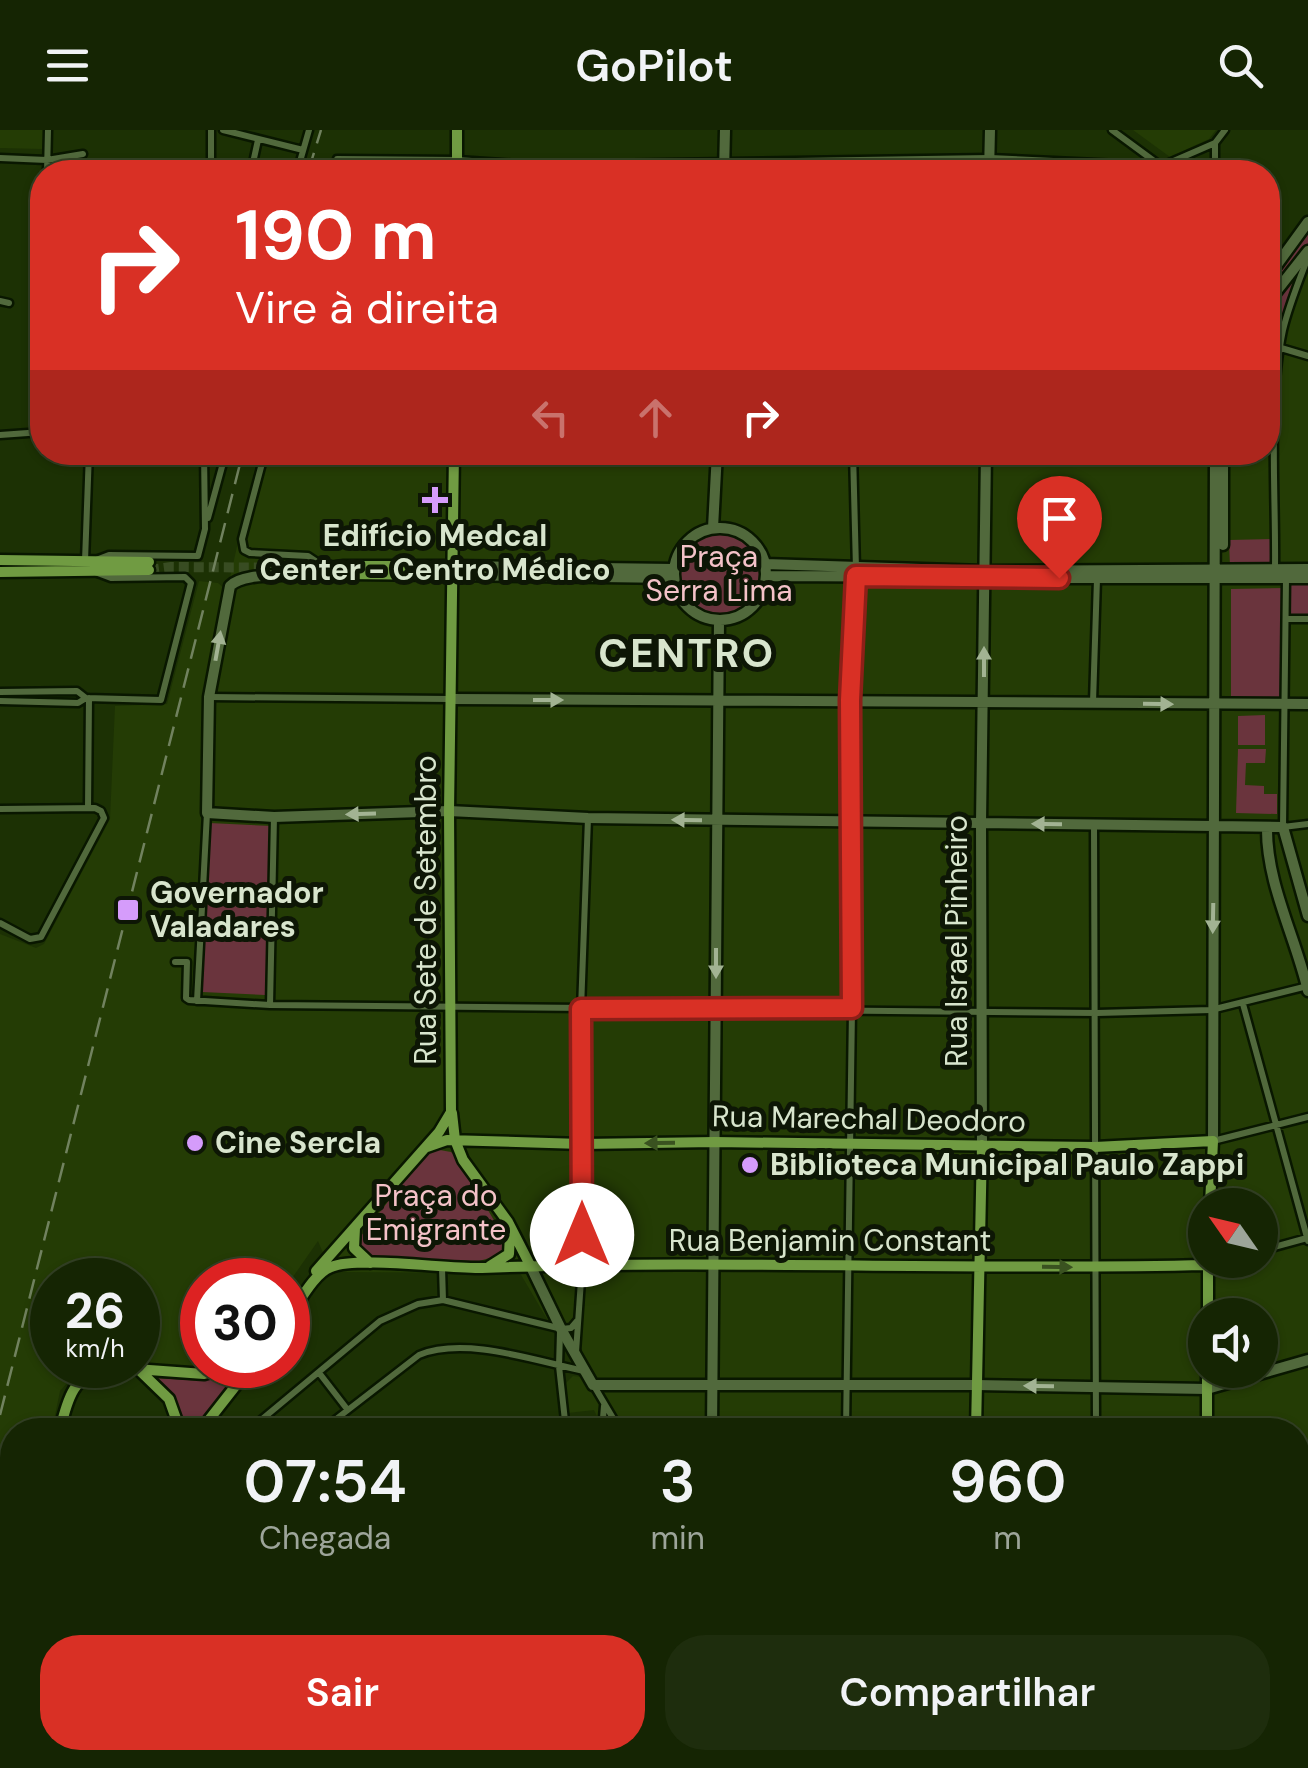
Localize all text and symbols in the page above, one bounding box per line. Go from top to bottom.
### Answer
text: GoPilot [575,36,733,95]
icon: menu [40,38,95,93]
icon: search [1213,38,1268,93]
text: 190 m [235,190,437,281]
icon: right [70,200,200,330]
text: Vire à direita [235,278,499,337]
icon: left [523,390,578,445]
icon: ahead [628,390,683,445]
icon: right [733,390,788,445]
pin [1017,476,1102,579]
marker: Edifício Medcal Center - Centro Médico [422,487,448,513]
icon: arrive [1032,491,1087,546]
place label: Edifício Medcal Center - Centro Médico [259,516,611,589]
park label: Praça Serra Lima [646,537,793,610]
district label: CENTRO [598,627,776,679]
one-way arrow [211,630,226,662]
one-way arrow [976,646,992,678]
one-way arrow [532,692,564,708]
one-way arrow [1142,697,1174,713]
street label: Rua Sete de Setembro [406,755,445,1065]
one-way arrow [345,807,377,823]
one-way arrow [670,811,702,827]
street label: Rua Israel Pinheiro [937,815,976,1067]
one-way arrow [1030,816,1062,832]
place label: Governador Valadares [150,873,324,946]
marker: Governador Valadares [115,897,141,923]
one-way arrow [1204,903,1220,935]
one-way arrow [708,948,724,980]
street label: Rua Marechal Deodoro [712,1096,1026,1141]
place label: Cine Sercla [215,1123,381,1162]
marker: Cine Sercla [184,1132,206,1154]
one-way arrow [644,1135,676,1151]
place label: Biblioteca Municipal Paulo Zappi [770,1145,1244,1184]
marker: Biblioteca Municipal Paulo Zappi [739,1154,761,1176]
park label: Praça do Emigrante [366,1176,506,1249]
position arrow [530,1183,634,1287]
north arrow [1188,1188,1278,1278]
map controls [1188,1188,1278,1388]
street label: Rua Benjamin Constant [669,1221,991,1260]
speed limit sign: 30 [180,1258,310,1388]
one-way arrow [1041,1260,1073,1276]
text: 26 [65,1278,125,1344]
button: sound [1188,1298,1278,1388]
text: km/h [65,1332,125,1365]
one-way arrow [1023,1377,1055,1393]
text: 07:54 [244,1442,407,1521]
text: 3 [660,1442,696,1521]
text: 960 [949,1442,1066,1521]
text: Chegada [259,1517,391,1559]
text: min [650,1517,705,1559]
text: m [993,1517,1022,1559]
button: Sair [40,1635,645,1750]
button: Compartilhar [665,1635,1270,1750]

